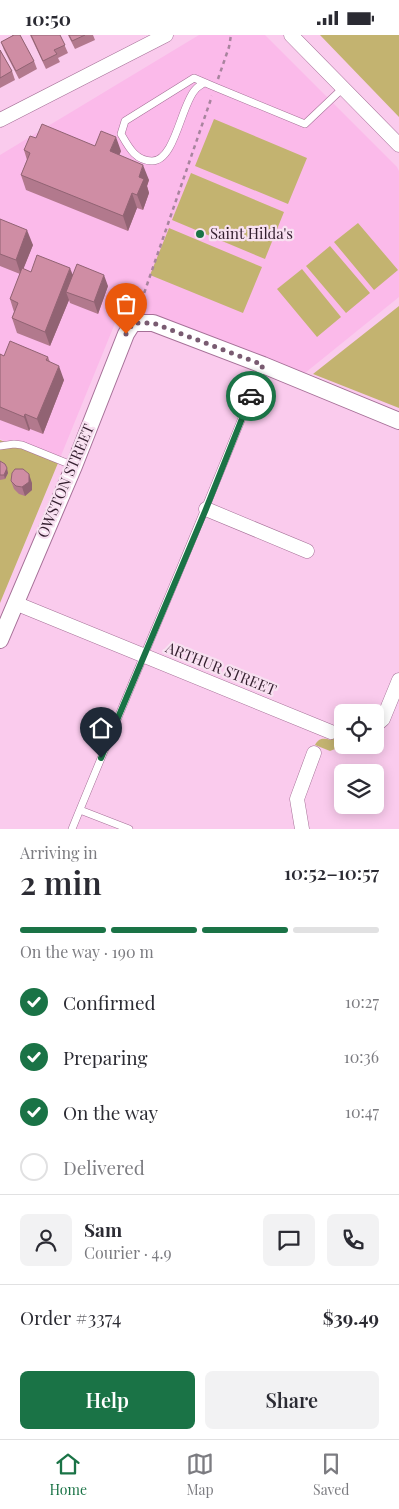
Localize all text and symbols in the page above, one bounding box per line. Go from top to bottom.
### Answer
text: 10:50 [25,5,71,31]
place label: Saint Hilda's [210,223,293,243]
marker: Saint Hilda's [194,228,206,240]
pin [105,283,147,334]
icon: bag [112,290,140,318]
courier [226,371,276,421]
icon: car [237,382,265,410]
street label: OWSTON STREET [32,421,98,541]
street label: ARTHUR STREET [162,636,280,699]
map controls [334,704,384,814]
button: locate [334,704,384,754]
pin [80,707,122,758]
icon: home [87,714,115,742]
button: layers [334,764,384,814]
text: Arriving in [20,842,98,863]
text: 10:52–10:57 [284,859,379,885]
text: 2 min [20,860,102,903]
text: On the way · 190 m [20,941,154,962]
icon: check [20,988,48,1016]
text: Confirmed [63,989,156,1015]
text: 10:27 [345,991,379,1012]
icon: check [20,1043,48,1071]
text: Preparing [63,1044,148,1070]
text: 10:36 [344,1046,379,1067]
icon: check [20,1098,48,1126]
text: On the way [63,1099,158,1125]
text: 10:47 [345,1101,379,1122]
text: Delivered [63,1154,145,1180]
button: person [20,1214,72,1266]
button: chat [263,1214,315,1266]
button: phone [327,1214,379,1266]
text: Sam [84,1216,122,1242]
text: Courier · 4.9 [84,1242,172,1263]
text: Order #3374 [20,1304,121,1330]
text: $39.49 [323,1304,379,1330]
button: Help [20,1371,195,1429]
button: Share [205,1371,379,1429]
tab: Home [50,1450,87,1499]
tab: Map [186,1450,214,1499]
tab: Saved [313,1450,349,1499]

